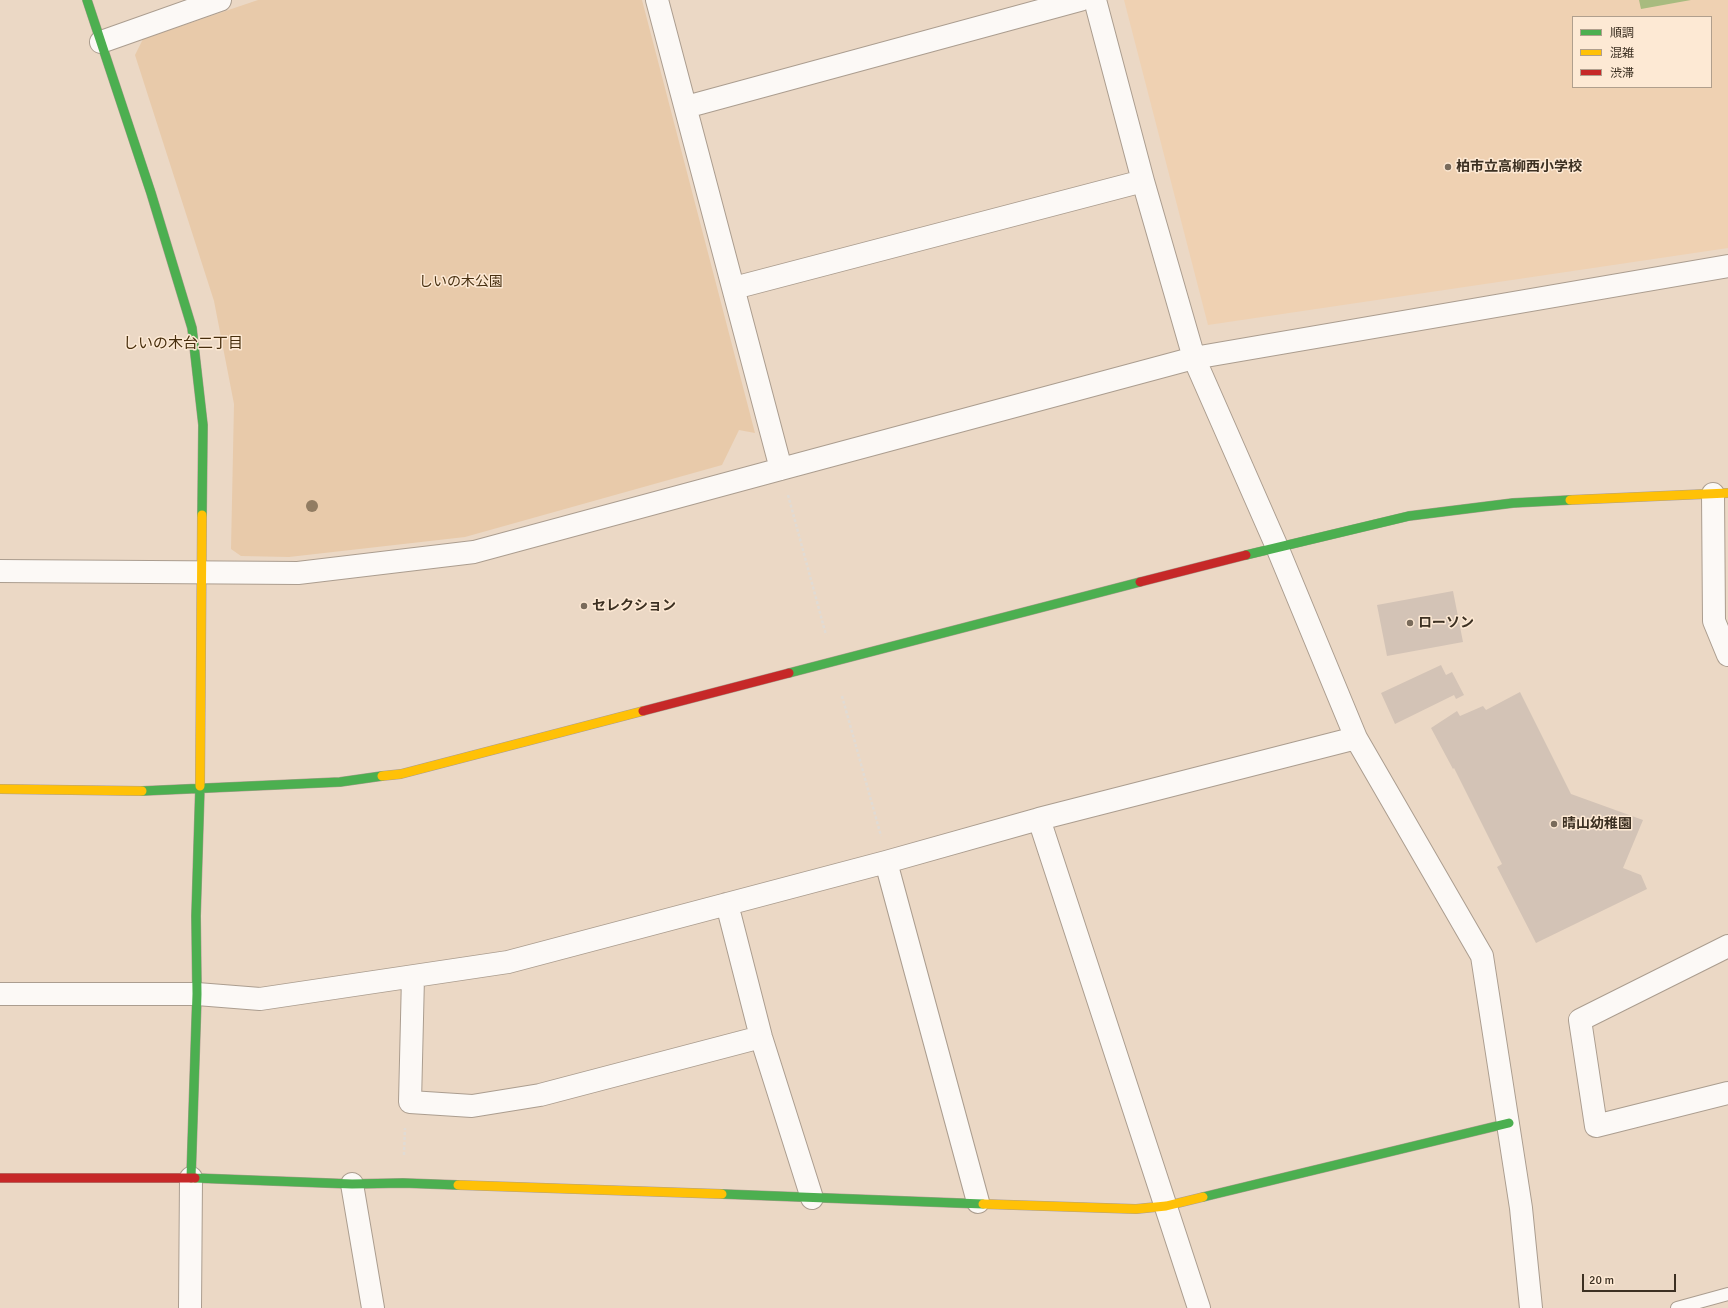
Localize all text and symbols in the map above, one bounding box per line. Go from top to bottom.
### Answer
legend [1572,16,1712,88]
text: 順調 [1610,26,1634,41]
text: 混雑 [1610,46,1634,61]
text: 渋滞 [1610,66,1634,81]
place label: 柏市立高柳西小学校 [1456,159,1582,175]
marker: 柏市立高柳西小学校 [1443,162,1453,172]
park label: しいの木公園 [419,274,503,290]
district label: しいの木台二丁目 [123,335,243,353]
place label: セレクション [592,598,676,614]
marker: セレクション [579,601,589,611]
place label: ローソン [1418,615,1474,631]
marker: ローソン [1405,618,1415,628]
place label: 晴山幼稚園 [1562,816,1632,832]
marker: 晴山幼稚園 [1549,819,1559,829]
scale bar [1584,1266,1678,1292]
text: 20 m [1589,1273,1614,1288]

